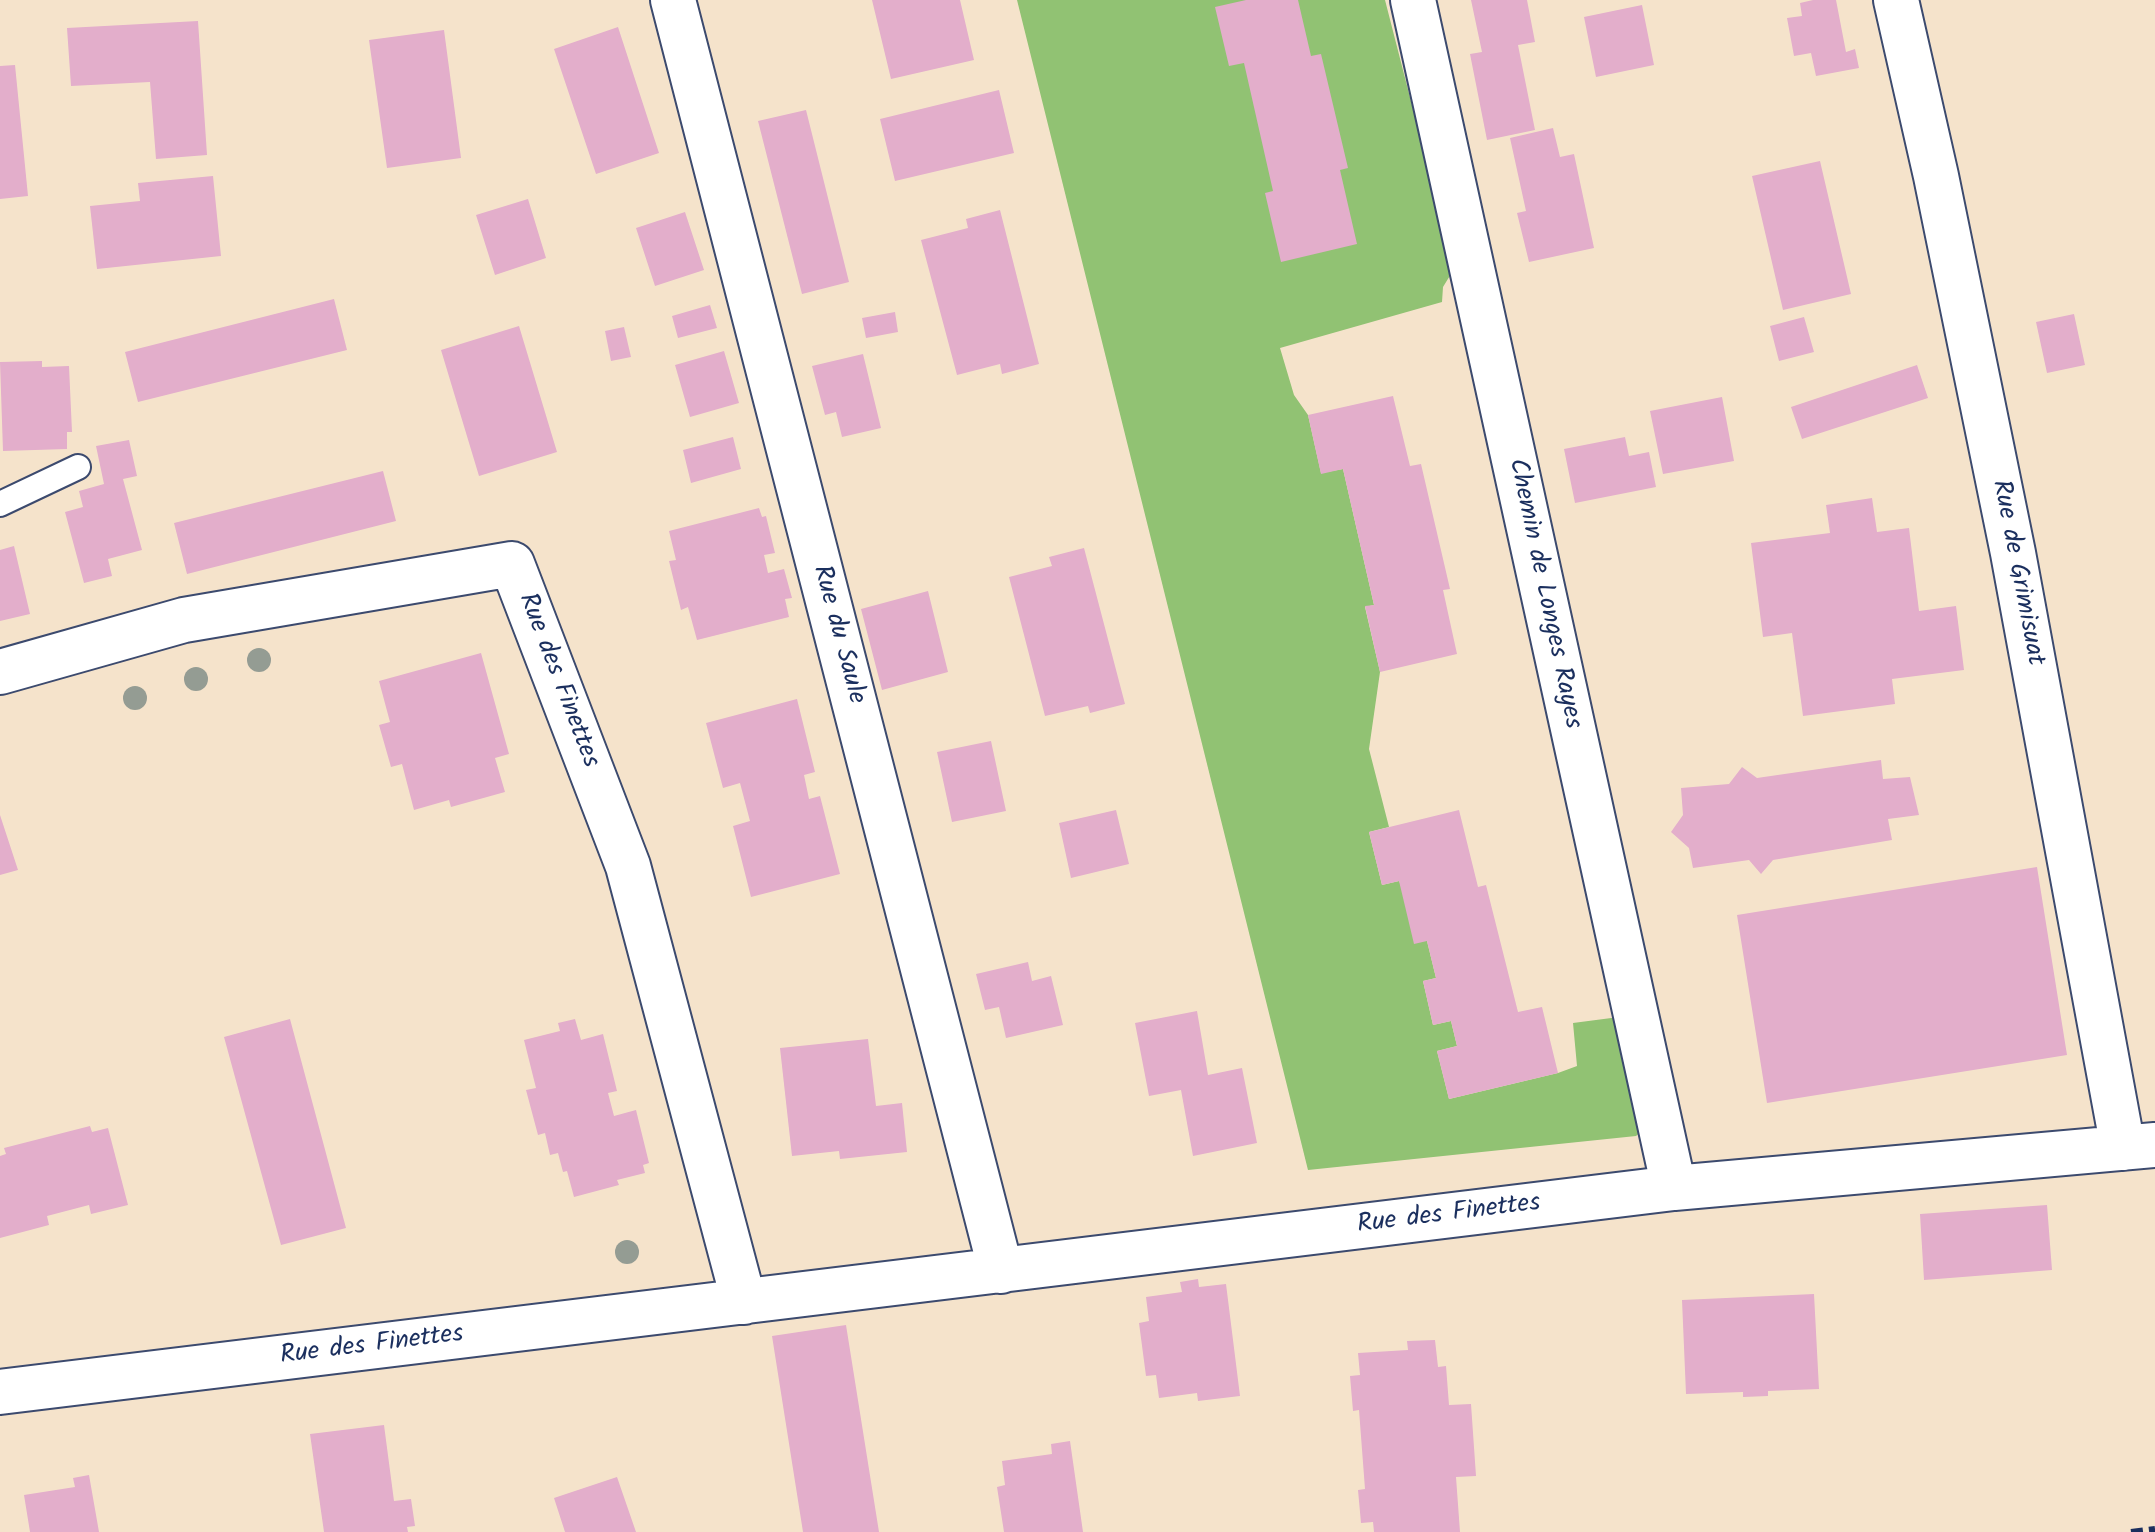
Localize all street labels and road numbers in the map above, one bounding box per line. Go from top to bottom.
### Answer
street label: Chemin de Longes Rayes [1499,456,1587,732]
street label: Rue de Grimisuat [1983,478,2049,668]
street label: Rue du Saule [804,562,870,708]
street label: Rue des Finettes [509,589,605,773]
street label: Rue des Finettes [1356,1189,1542,1243]
street label: Rue des Finettes [279,1320,465,1374]

